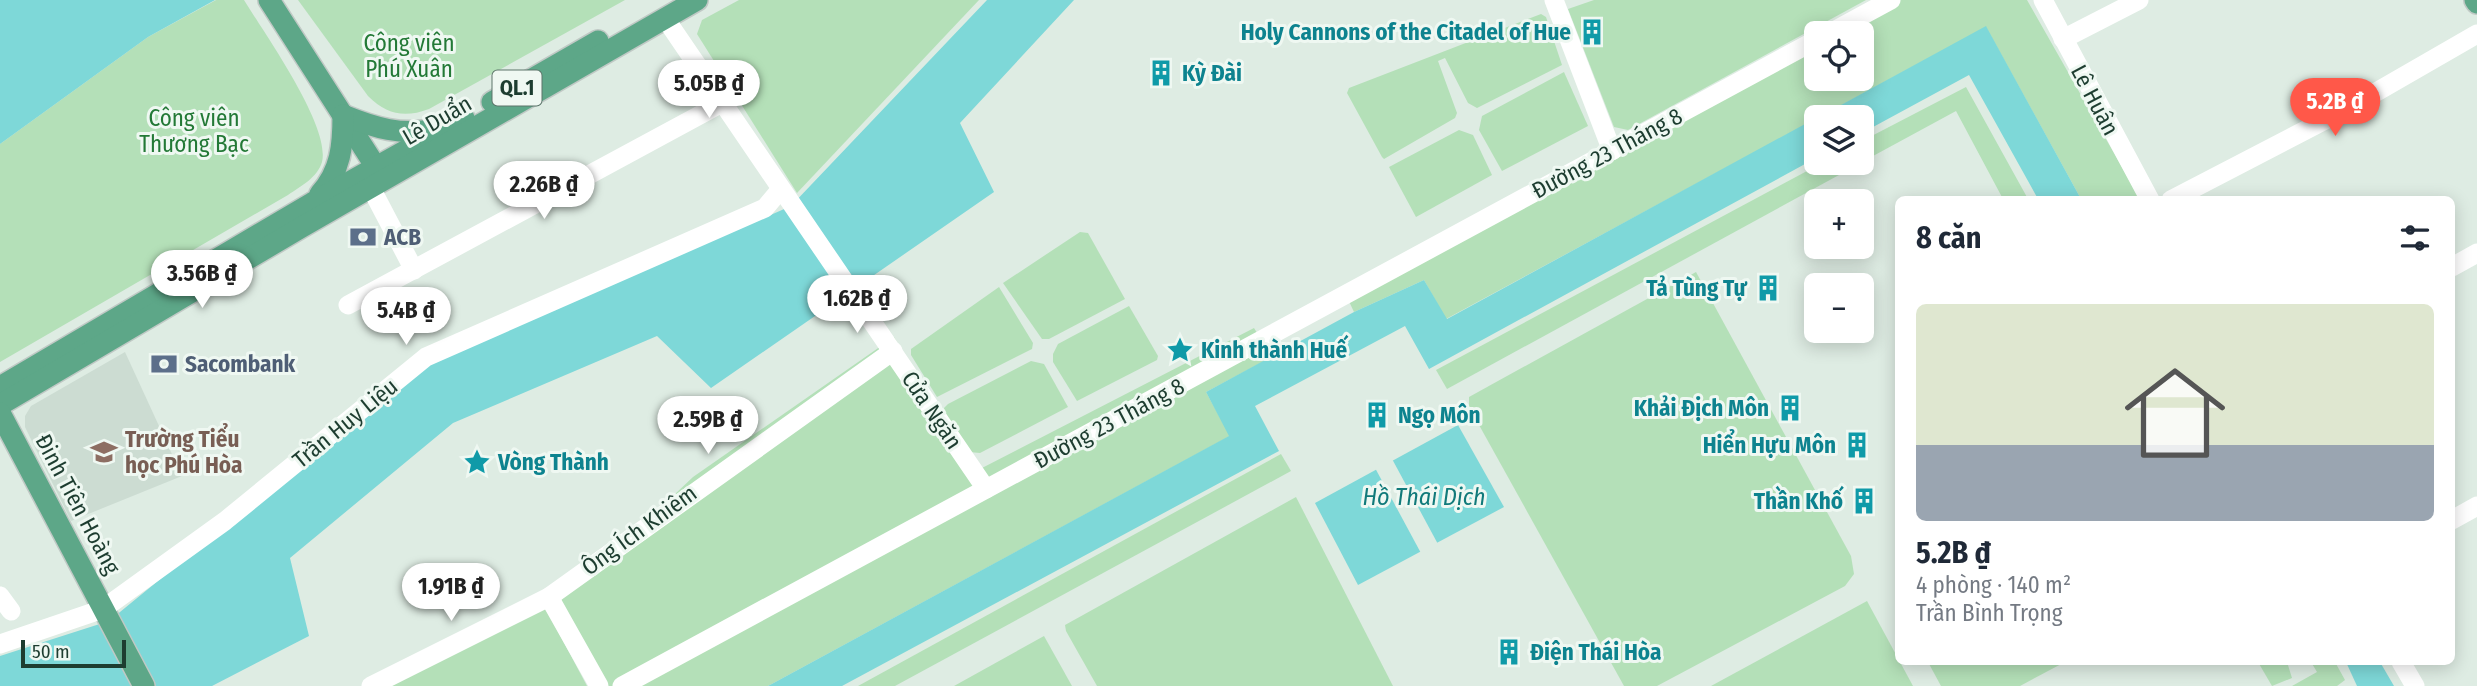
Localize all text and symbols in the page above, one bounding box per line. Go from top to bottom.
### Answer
building icon: Holy Cannons of the Citadel of Hue [1577,17,1607,47]
place label: Holy Cannons of the Citadel of Hue [1241,18,1571,46]
map controls [1804,21,1874,343]
button: locate [1804,21,1874,91]
park label: Công viên Phú Xuân [363,29,455,83]
building icon: Kỳ Đài [1146,58,1176,88]
place label: Kỳ Đài [1182,59,1242,87]
pin: 5.05B ₫ [644,60,774,120]
street label: Lê Huân [2065,60,2125,140]
text: 5.05B ₫ [674,69,744,97]
road number: QL.1 [492,70,542,106]
pin: 5.2B ₫ [2278,78,2392,138]
street label: Lê Duẩn [396,87,477,151]
text: 5.2B ₫ [2306,87,2364,115]
street label: Đường 23 Tháng 8 [1527,102,1687,204]
park label: Công viên Thương Bạc [139,104,249,158]
button: layers [1804,105,1874,175]
pin: 2.26B ₫ [479,162,609,221]
text: 2.26B ₫ [510,170,578,198]
button: + [1804,189,1874,259]
icon: filters [2396,219,2434,257]
text: 8 căn [1916,220,1982,256]
bank icon: ACB [348,222,378,252]
place label: ACB [383,223,421,251]
pin: 3.56B ₫ [137,250,267,310]
text: 3.56B ₫ [167,259,237,287]
building icon: Tả Tùng Tự [1753,273,1783,303]
button: − [1804,273,1874,343]
place label: Tả Tùng Tự [1646,274,1747,302]
pin: 1.62B ₫ [792,276,922,335]
text: 1.62B ₫ [823,284,891,312]
pin: 5.4B ₫ [349,288,463,347]
text: 5.4B ₫ [377,296,435,324]
place label: Kinh thành Huế [1201,334,1348,364]
place icon: Kinh thành Huế [1165,335,1195,365]
bank icon: Sacombank [149,349,179,379]
place label: Sacombank [185,350,296,378]
icon: home [2112,350,2238,476]
street label: Cửa Ngăn [896,366,968,454]
street label: Trần Huy Liệu [287,372,403,474]
street label: Đường 23 Tháng 8 [1029,372,1189,474]
building icon: Khải Địch Môn [1775,393,1805,423]
place label: Khải Địch Môn [1634,394,1769,422]
pin: 2.59B ₫ [643,396,773,456]
building icon: Ngọ Môn [1362,400,1392,430]
place label: Ngọ Môn [1398,401,1481,429]
text: 2.59B ₫ [673,405,743,433]
place label: Trường Tiểu học Phú Hòa [125,423,242,479]
street label: Đinh Tiên Hoàng [29,429,127,579]
place label: Hiển Hựu Môn [1703,429,1836,459]
building icon: Hiển Hựu Môn [1842,430,1872,460]
school or university icon: Trường Tiểu học Phú Hòa [89,437,119,467]
place icon: Vòng Thành [462,447,492,477]
place label: Vòng Thành [497,448,609,476]
street label: Ông Ích Khiêm [575,478,702,581]
water label: Hồ Thái Dịch [1362,483,1486,511]
place label: Thần Khố [1754,485,1845,515]
building icon: Thần Khố [1849,486,1879,516]
text: 5.2B ₫ [1916,535,1991,571]
pin: 1.91B ₫ [386,564,516,623]
text: 4 phòng · 140 m² [1916,571,2071,599]
text: 1.91B ₫ [418,572,484,600]
text: Trần Bình Trọng [1916,599,2062,627]
scale bar [21,637,126,669]
building icon: Điện Thái Hòa [1494,637,1524,667]
place label: Điện Thái Hòa [1530,638,1661,666]
text: 50 m [32,640,70,663]

